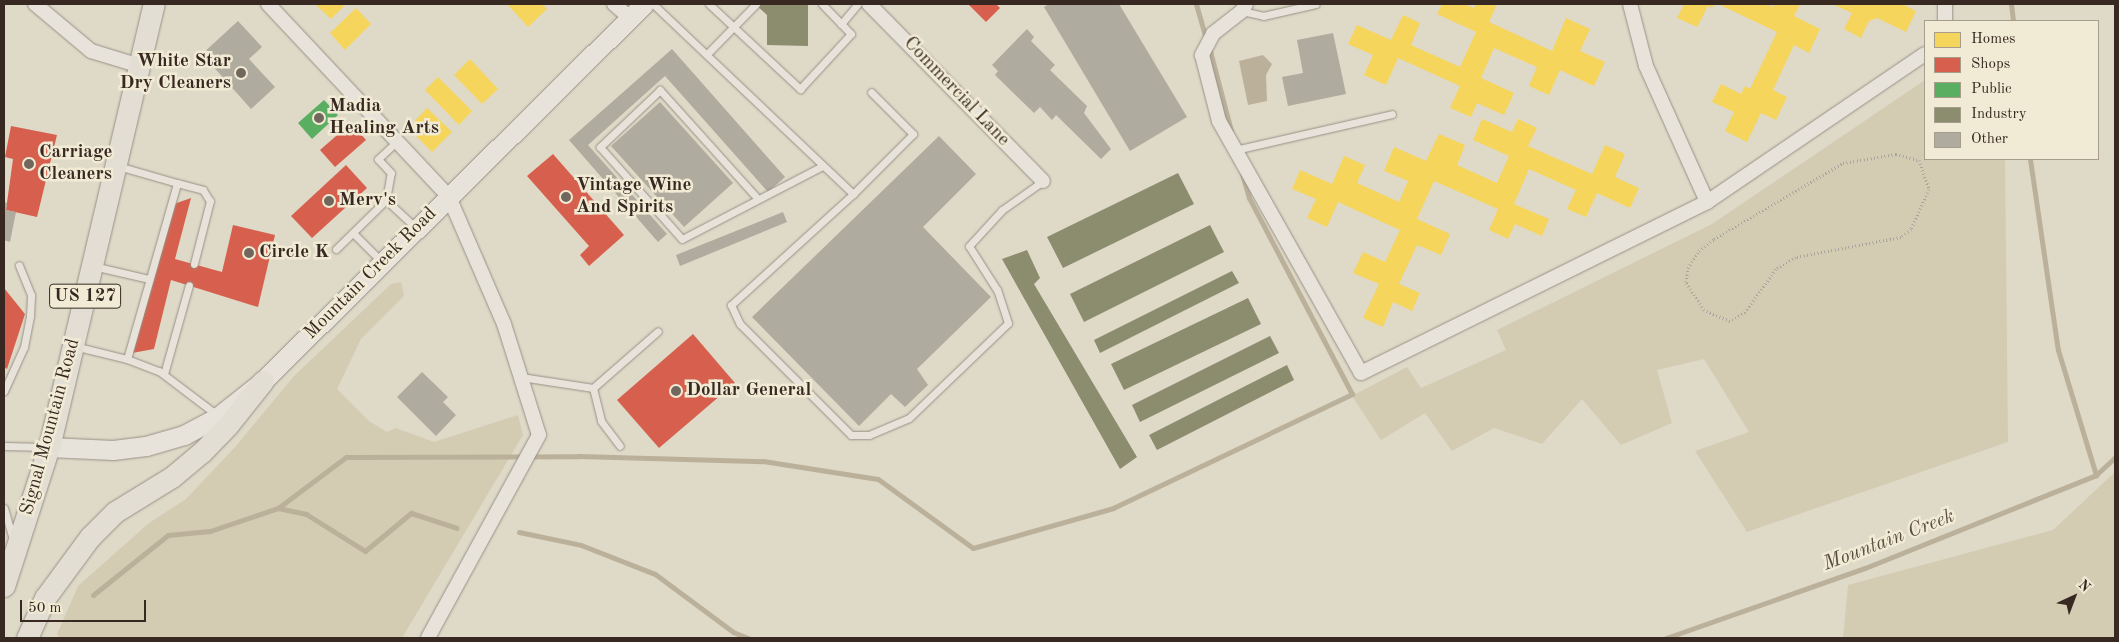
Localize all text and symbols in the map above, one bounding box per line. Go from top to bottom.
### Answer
legend [1924,20,2099,160]
text: Homes [1971,32,2016,47]
street label: Commercial Lane [898,33,1014,151]
place label: White Star Dry Cleaners [120,51,231,95]
text: Shops [1971,57,2010,72]
marker: White Star Dry Cleaners [235,67,247,79]
text: Public [1971,82,2012,97]
place label: Madia Healing Arts [329,96,439,140]
text: Industry [1971,107,2027,122]
marker: Madia Healing Arts [313,112,325,124]
text: Other [1971,132,2008,147]
place label: Carriage Cleaners [39,142,112,186]
marker: Carriage Cleaners [23,158,35,170]
place label: Vintage Wine And Spirits [576,175,691,219]
place label: Merv's [339,190,396,212]
marker: Vintage Wine And Spirits [560,191,572,203]
marker: Merv's [323,195,335,207]
street label: Mountain Creek Road [300,203,442,345]
place label: Circle K [259,242,329,264]
marker: Circle K [243,247,255,259]
road number: US 127 [49,280,121,312]
street label: Signal Mountain Road [16,336,86,518]
place label: Dollar General [686,380,811,402]
marker: Dollar General [670,385,682,397]
water label: Mountain Creek [1820,505,1958,577]
north arrow [2049,572,2099,622]
text: N [2076,577,2093,595]
scale bar [22,590,149,622]
text: 50 m [28,601,62,616]

